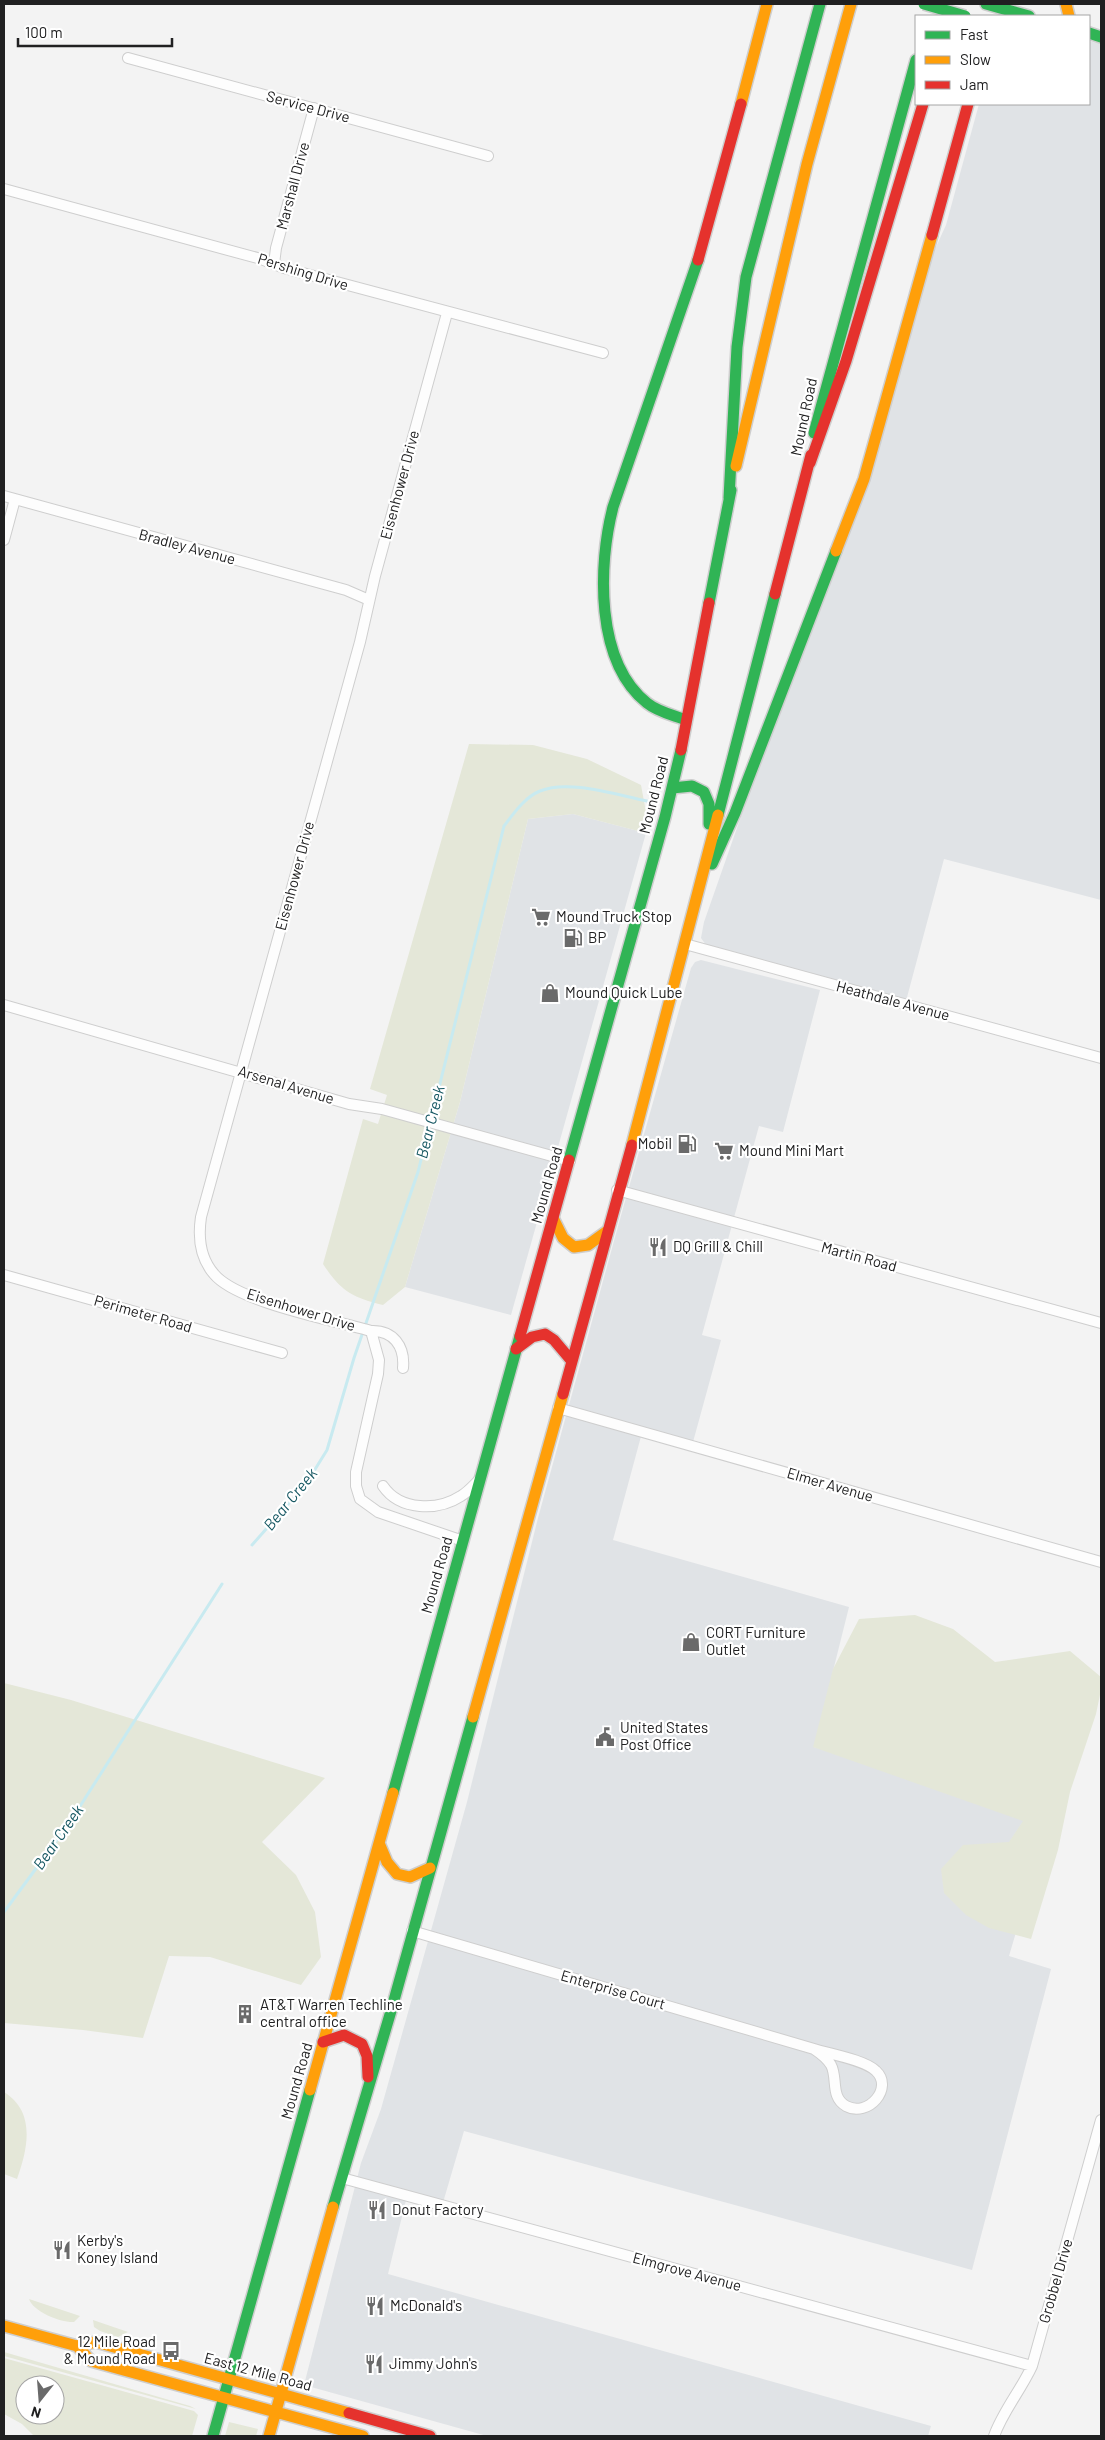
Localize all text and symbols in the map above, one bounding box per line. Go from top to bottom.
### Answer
scale bar [18,15,171,47]
legend [915,15,1090,105]
text: 100 m [25,23,63,41]
text: Fast [960,25,988,43]
text: Slow [960,50,991,68]
text: Jam [960,75,989,93]
street label: Service Drive [265,86,352,126]
street label: Marshall Drive [272,140,312,232]
street label: Pershing Drive [256,249,351,293]
street label: Mound Road [786,376,820,457]
street label: Eisenhower Drive [376,428,422,541]
street label: Bradley Avenue [137,524,238,568]
street label: Mound Road [635,754,671,835]
street label: Eisenhower Drive [271,819,317,932]
supermarket icon: Mound Truck Stop [530,906,552,928]
place label: Mound Truck Stop [556,907,672,925]
fuel station icon: BP [562,927,584,949]
place label: BP [588,928,606,946]
street label: Heathdale Avenue [835,976,952,1024]
shop icon: Mound Quick Lube [539,982,561,1004]
place label: Mound Quick Lube [565,983,683,1001]
street label: Arsenal Avenue [236,1061,337,1107]
water label: Bear Creek [411,1083,448,1160]
fuel station icon: Mobil [676,1133,698,1155]
place label: Mobil [638,1134,672,1152]
supermarket icon: Mound Mini Mart [713,1140,735,1162]
place label: Mound Mini Mart [739,1141,844,1159]
street label: Mound Road [526,1144,566,1225]
restaurant icon: DQ Grill & Chill [647,1236,669,1258]
place label: DQ Grill & Chill [673,1237,763,1255]
street label: Martin Road [819,1237,899,1275]
street label: Eisenhower Drive [245,1284,358,1334]
street label: Perimeter Road [92,1290,194,1336]
street label: Elmer Avenue [785,1463,876,1505]
water label: Bear Creek [259,1464,321,1534]
street label: Mound Road [416,1534,456,1615]
place label: CORT Furniture Outlet [706,1623,806,1658]
shop icon: CORT Furniture Outlet [680,1631,702,1653]
place label: United States Post Office [620,1718,708,1753]
public building icon: United States Post Office [594,1726,616,1748]
water label: Bear Creek [28,1801,87,1873]
street label: Enterprise Court [559,1965,668,2013]
place label: AT&T Warren Techline central office [260,1995,403,2030]
building icon: AT&T Warren Techline central office [234,2003,256,2025]
street label: Mound Road [276,2040,316,2121]
restaurant icon: Donut Factory [366,2199,388,2221]
place label: Donut Factory [392,2200,484,2218]
place label: Kerby's Koney Island [77,2231,158,2266]
street label: Grobbel Drive [1034,2236,1076,2325]
restaurant icon: Kerby's Koney Island [51,2239,73,2261]
street label: Elmgrove Avenue [631,2248,744,2294]
restaurant icon: McDonald's [364,2295,386,2317]
place label: McDonald's [390,2296,462,2314]
place label: 12 Mile Road & Mound Road [64,2332,156,2367]
bus stop icon: 12 Mile Road & Mound Road [160,2340,182,2362]
street label: East 12 Mile Road [202,2348,314,2394]
restaurant icon: Jimmy John's [363,2353,385,2375]
place label: Jimmy John's [389,2354,477,2372]
north arrow [15,2375,65,2425]
text: N [29,2403,43,2422]

